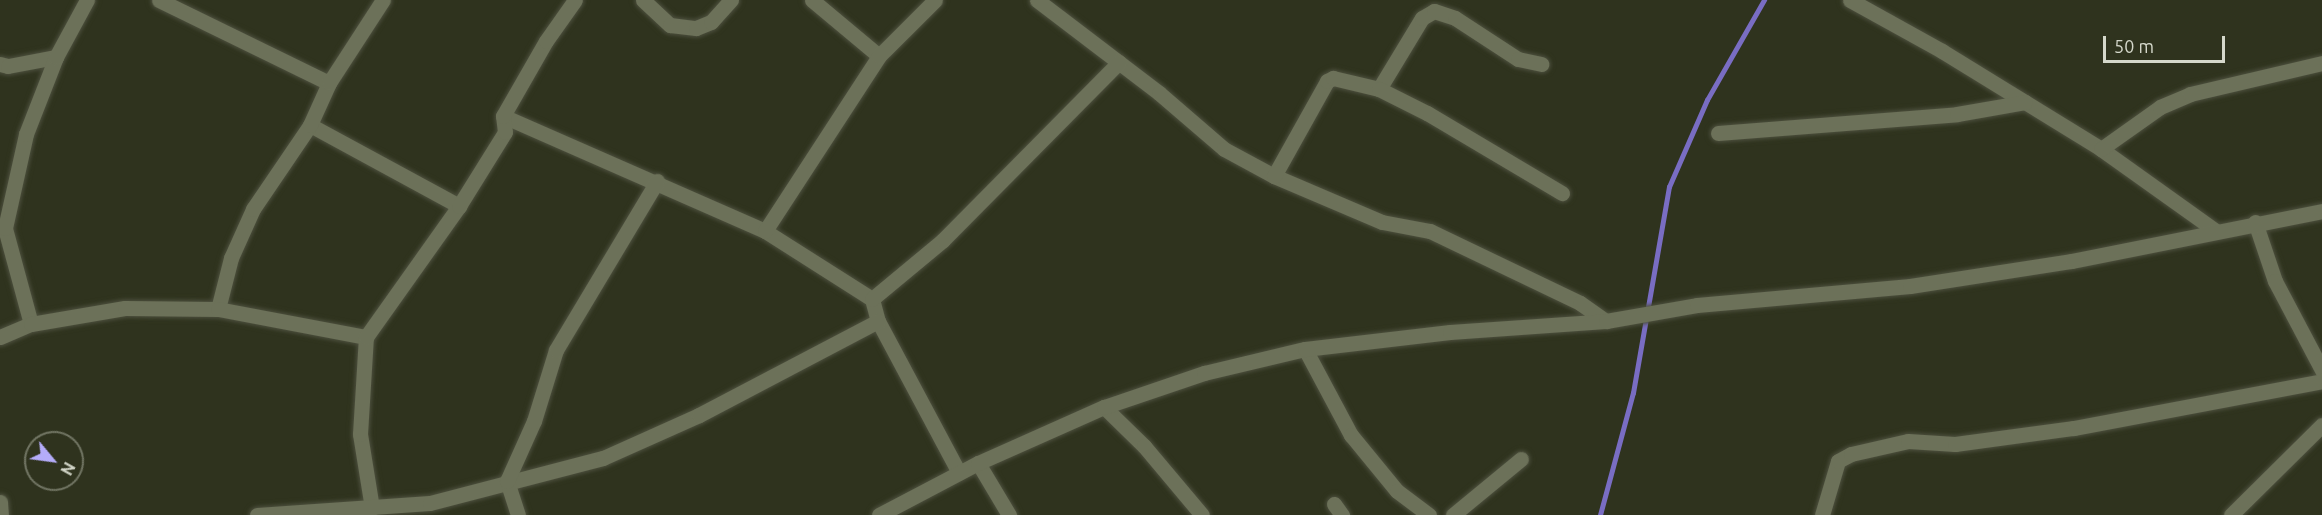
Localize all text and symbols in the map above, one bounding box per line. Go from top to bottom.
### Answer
scale bar [2106,24,2228,62]
text: 50 m [2114,36,2154,56]
north arrow [24,431,84,491]
text: N [57,459,79,478]

